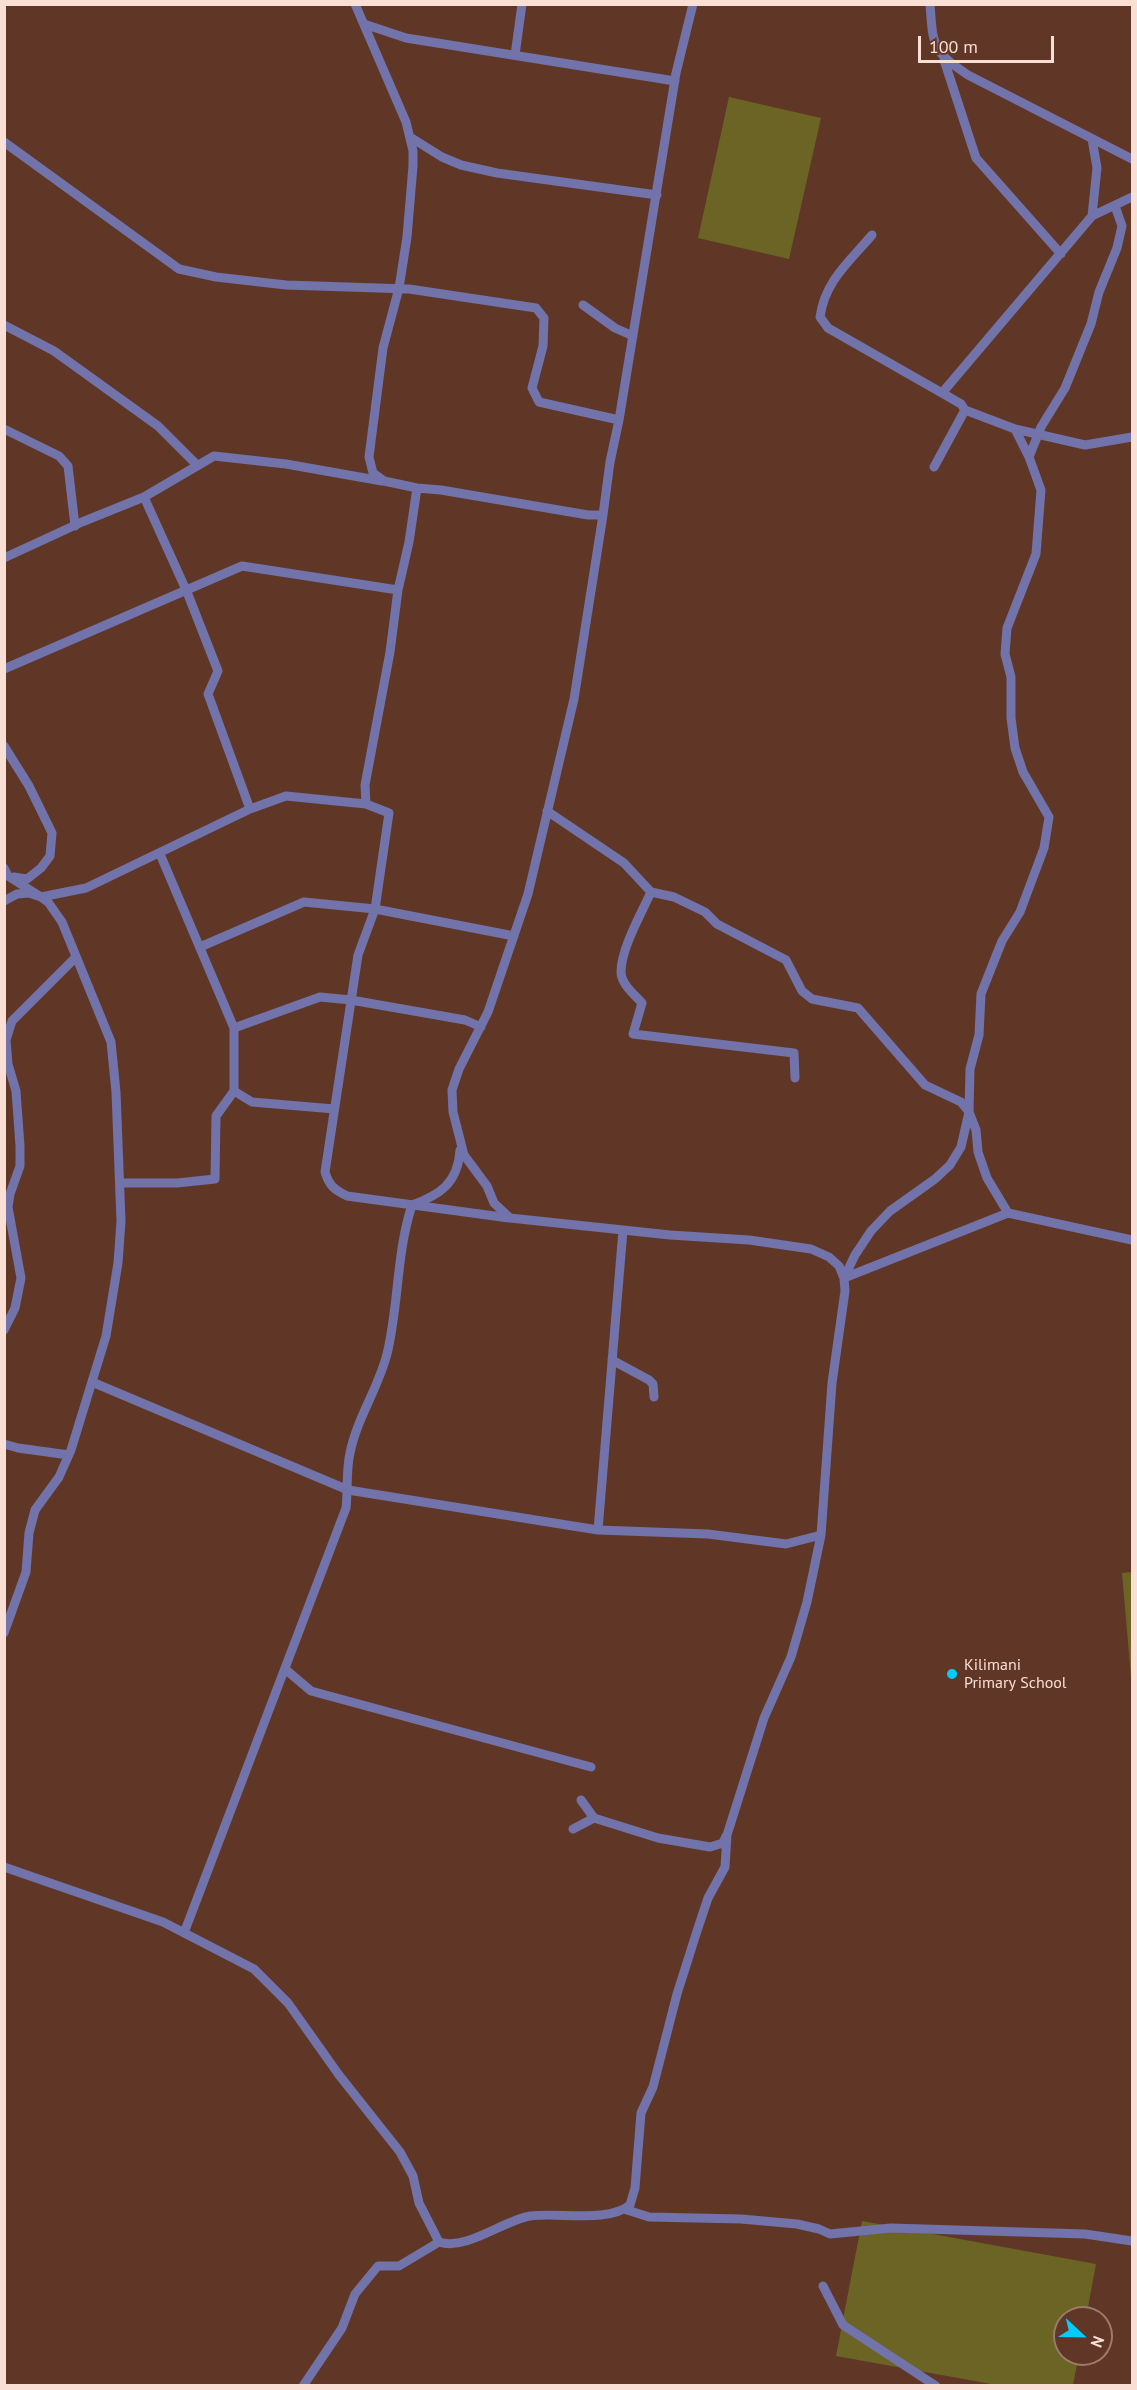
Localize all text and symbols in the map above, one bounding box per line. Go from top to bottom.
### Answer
scale bar [921,24,1058,62]
text: 100 m [929,35,978,58]
place label: Kilimani Primary School [964,1655,1066,1693]
marker: Kilimani Primary School [945,1667,959,1681]
north arrow [1053,2306,1113,2366]
text: N [1087,2333,1109,2351]

